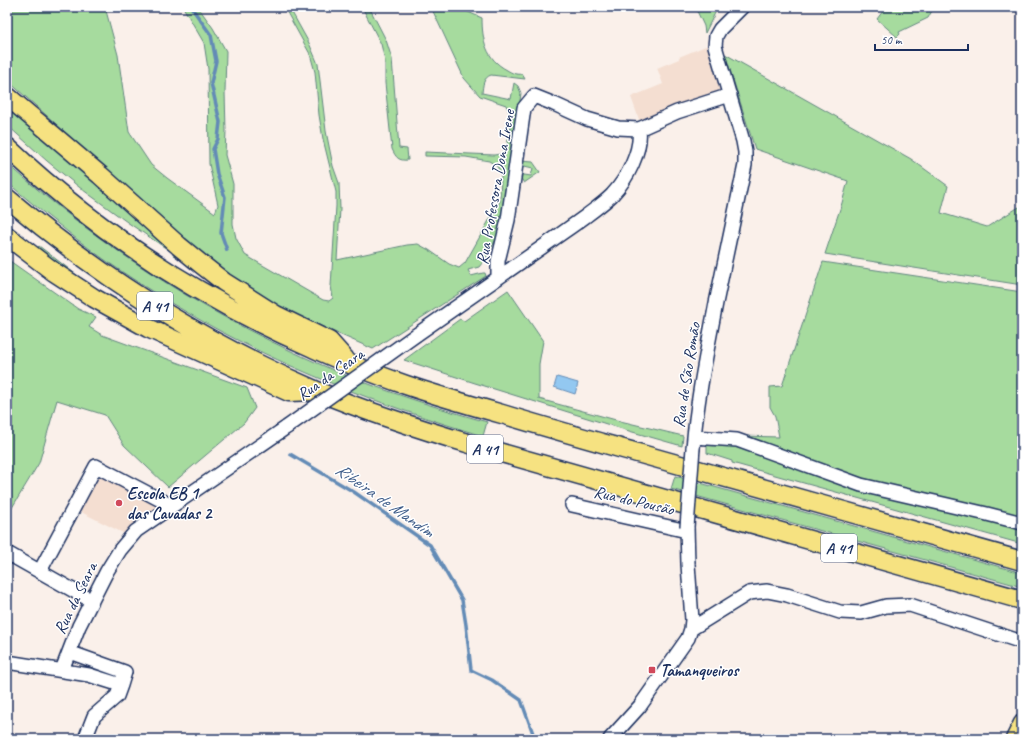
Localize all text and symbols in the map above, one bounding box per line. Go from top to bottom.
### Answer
scale bar [875,26,968,52]
text: 50 m [881,32,903,48]
street label: Rua Professora Dona Irene [472,107,520,266]
road number: A 41 [137,292,173,320]
street label: Rua de São Romão [668,320,705,429]
street label: Rua da Seara [293,343,369,405]
road number: A 41 [467,435,503,463]
water label: Ribeira de Mandim [332,458,440,543]
street label: Rua do Pousão [592,481,677,520]
place label: Escola EB 1 das Cavadas 2 [127,483,213,524]
marker: Escola EB 1 das Cavadas 2 [114,498,124,508]
road number: A 41 [821,534,857,562]
street label: Rua da Seara [49,557,103,637]
place label: Tamanqueiros [660,660,740,681]
marker: Tamanqueiros [647,665,657,675]

